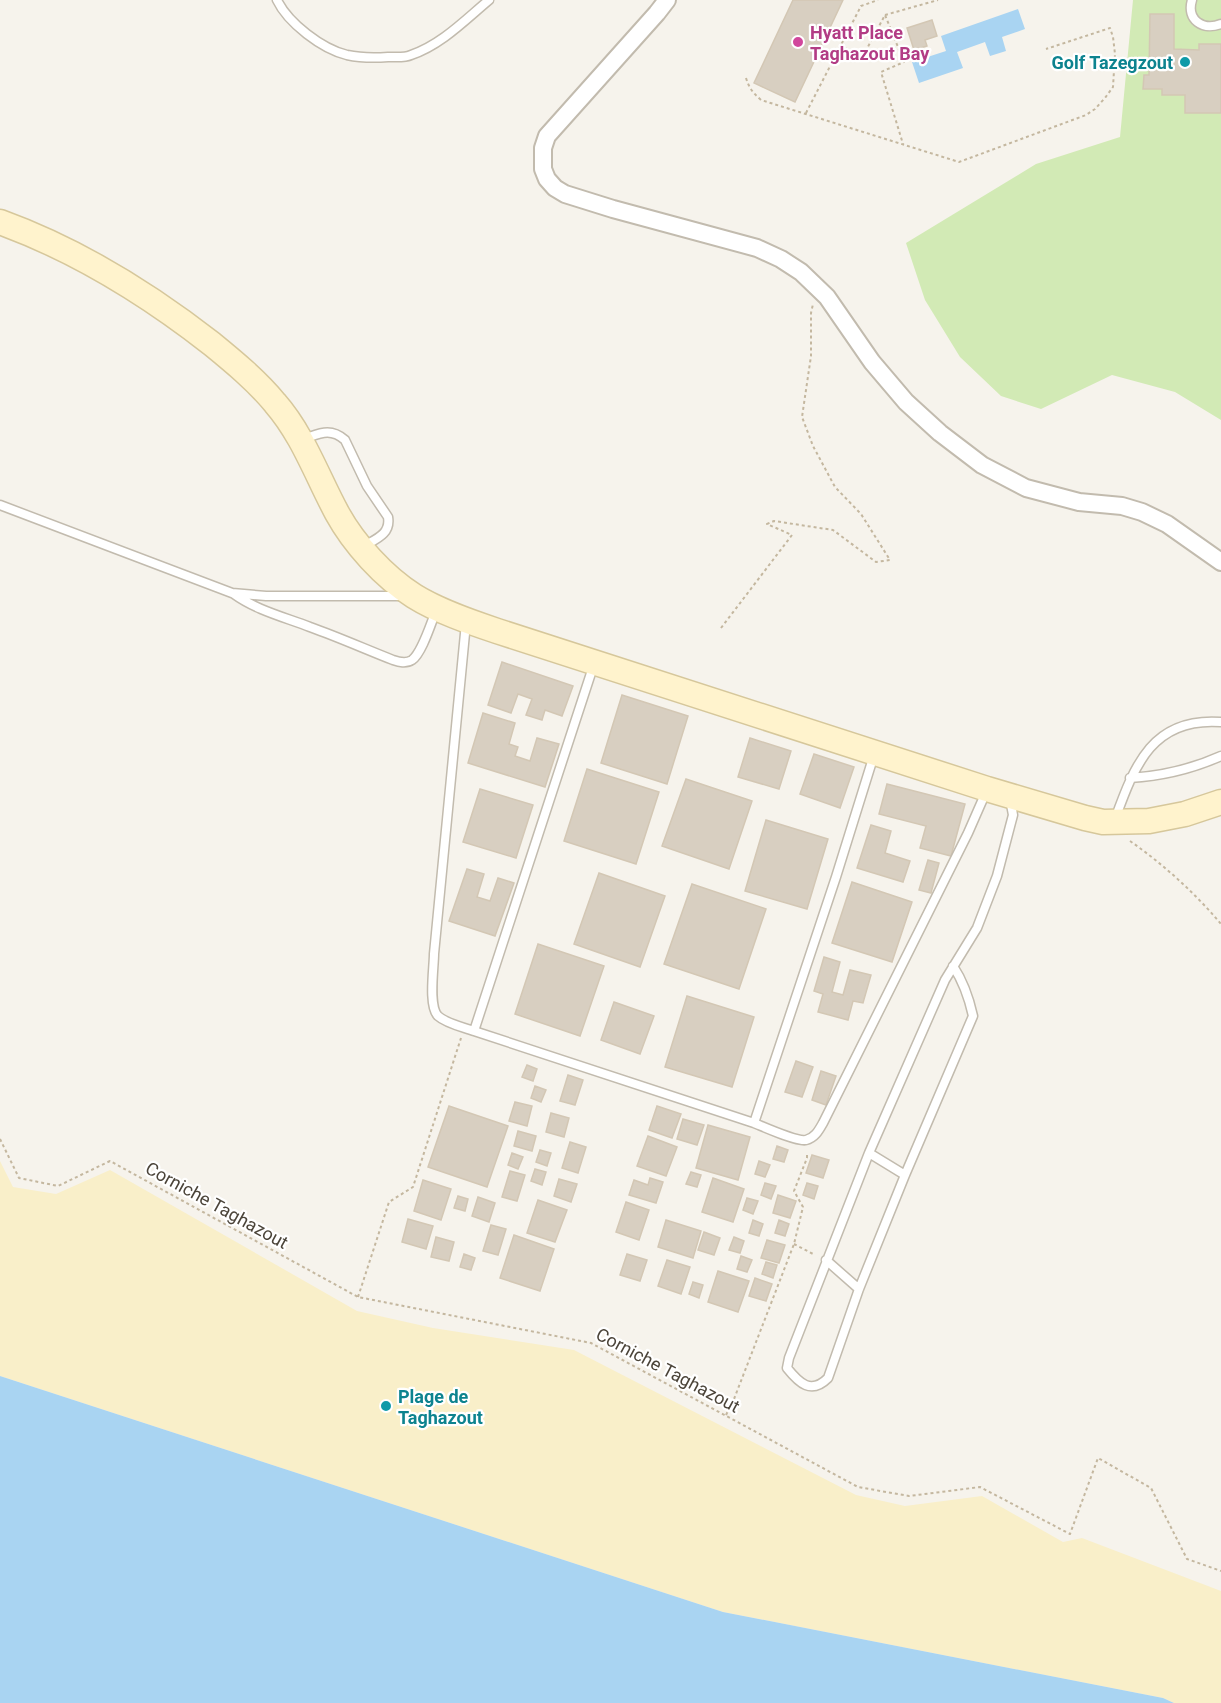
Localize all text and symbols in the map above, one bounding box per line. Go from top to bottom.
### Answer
place label: Hyatt Place Taghazout Bay [810,22,930,64]
marker: Hyatt Place Taghazout Bay [791,35,805,49]
place label: Golf Tazegzout [1052,52,1173,73]
marker: Golf Tazegzout [1178,55,1192,69]
street label: Corniche Taghazout [142,1157,292,1253]
street label: Corniche Taghazout [593,1323,743,1417]
place label: Plage de Taghazout [398,1386,483,1428]
marker: Plage de Taghazout [379,1399,393,1413]

